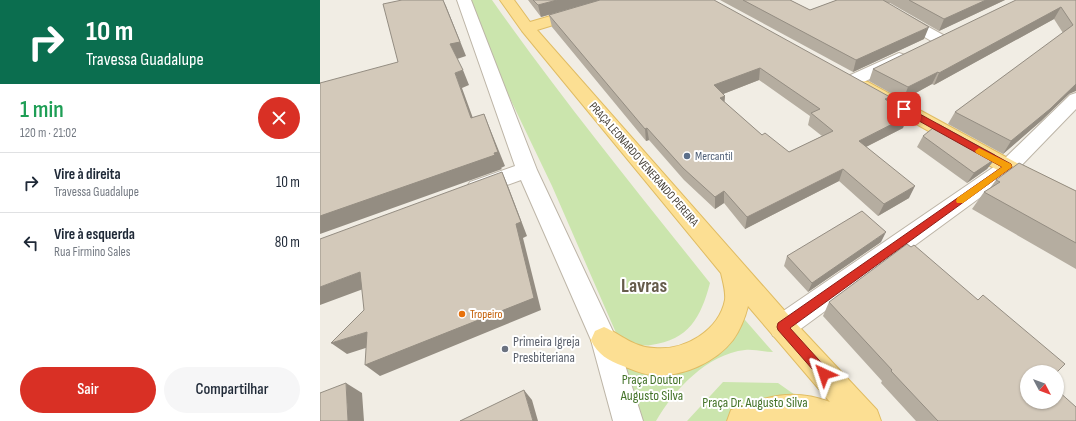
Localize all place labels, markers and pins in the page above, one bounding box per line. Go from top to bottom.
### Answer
pin [887,92,921,126]
place label: Mercantil [695,149,733,164]
marker: Mercantil [682,151,692,161]
place label: Tropeiro [470,307,502,322]
marker: Tropeiro [457,309,467,319]
place label: Primeira Igreja Presbiteriana [513,333,580,366]
marker: Primeira Igreja Presbiteriana [500,344,510,354]

